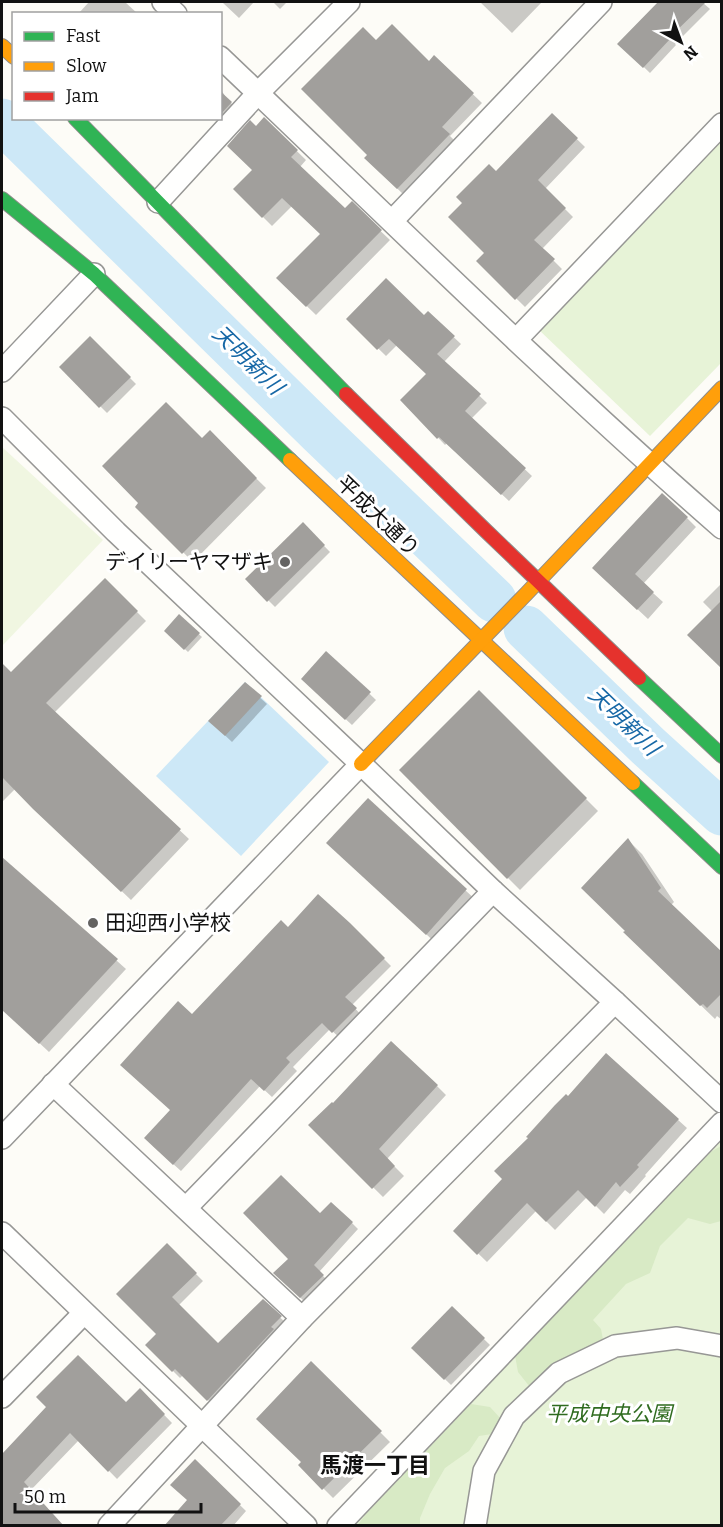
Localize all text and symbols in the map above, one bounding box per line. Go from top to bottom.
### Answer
legend [12,12,222,120]
north arrow [651,12,711,72]
text: Fast [66,25,101,47]
text: N [680,42,701,64]
text: Slow [66,55,107,77]
text: Jam [65,85,99,107]
water label: 天明新川 [207,320,290,402]
street label: 平成大通り [331,470,425,562]
place label: デイリーヤマザキ [105,549,273,575]
marker: デイリーヤマザキ [278,555,292,569]
water label: 天明新川 [583,681,666,763]
place label: 田迎西小学校 [105,910,231,936]
marker: 田迎西小学校 [86,916,100,930]
park label: 平成中央公園 [546,1401,675,1427]
district label: 馬渡一丁目 [320,1452,430,1479]
scale bar [15,1476,201,1514]
text: 50 m [24,1486,66,1508]

